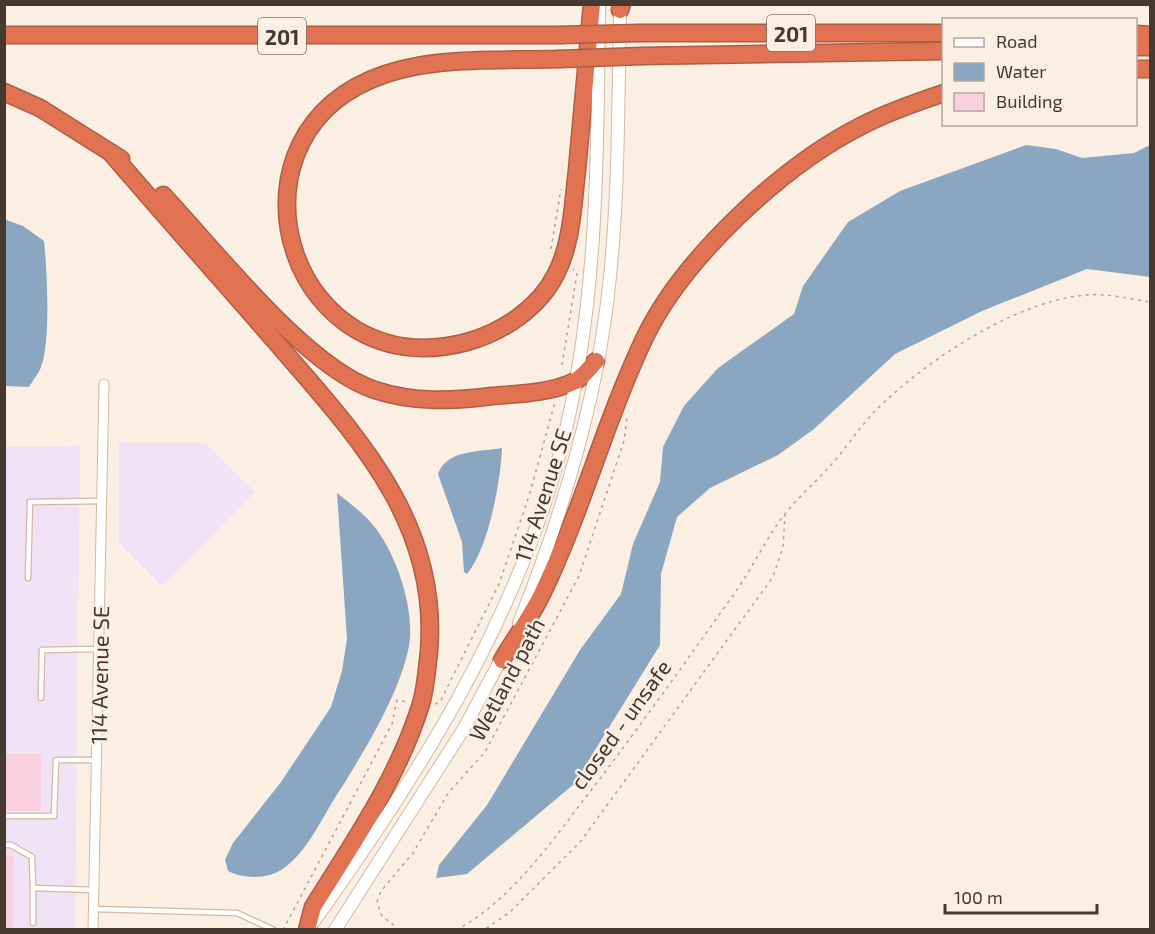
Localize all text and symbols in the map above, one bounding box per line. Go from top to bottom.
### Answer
road number: 201 [767,15,815,51]
road number: 201 [258,18,306,54]
legend [942,18,1137,126]
text: Road [996,30,1037,52]
text: Water [996,60,1046,82]
text: Building [996,90,1063,112]
street label: 114 Avenue SE [508,425,576,565]
street label: 114 Avenue SE [85,605,113,745]
street label: Wetland path [463,613,549,745]
street label: closed - unsafe [564,654,676,794]
scale bar [945,877,1096,915]
text: 100 m [954,886,1003,908]

